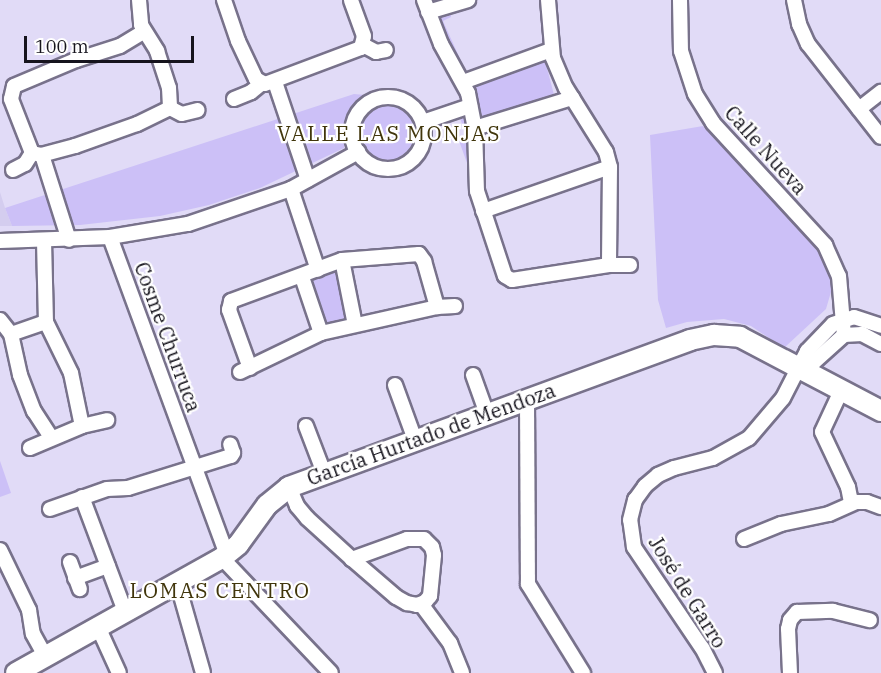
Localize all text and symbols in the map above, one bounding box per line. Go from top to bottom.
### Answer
scale bar [27,24,196,62]
text: 100 m [35,35,89,58]
street label: Calle Nueva [720,101,812,199]
district label: VALLE LAS MONJAS [277,120,501,146]
street label: Cosme Churruca [130,259,206,415]
street label: García Hurtado de Mendoza [304,378,558,490]
street label: José de Garro [644,532,732,652]
district label: LOMAS CENTRO [129,577,311,603]

